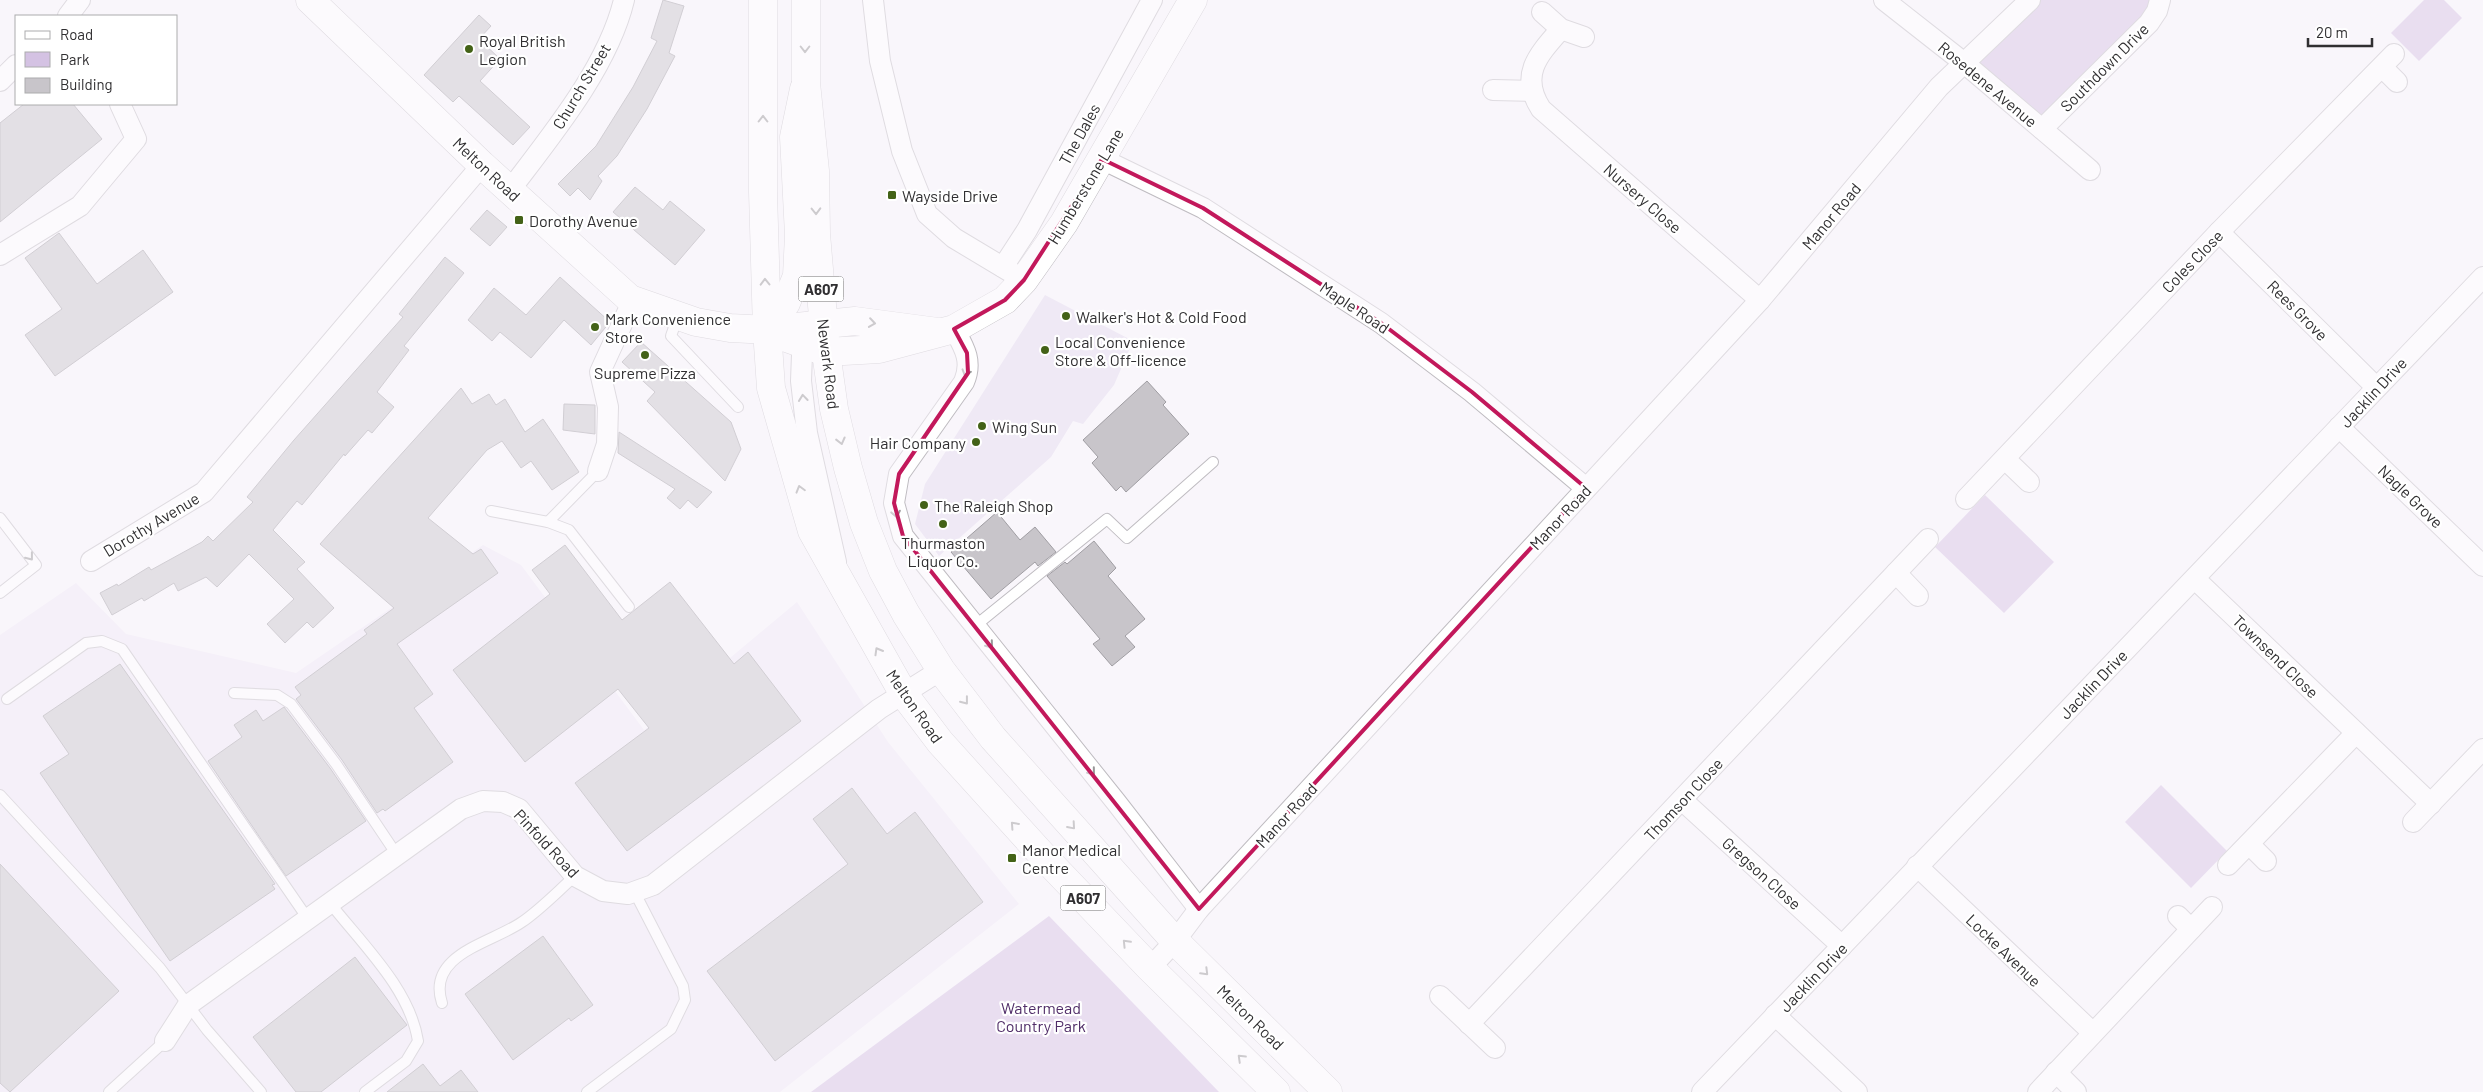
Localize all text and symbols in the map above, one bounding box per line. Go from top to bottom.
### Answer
legend [15,15,178,105]
scale bar [2308,15,2372,47]
street label: Southdown Drive [2056,19,2152,115]
text: 20 m [2316,23,2348,41]
text: Road [60,25,93,43]
place label: Royal British Legion [479,31,566,68]
street label: Rosedene Avenue [1935,37,2041,131]
street label: Church Street [548,40,614,132]
marker: Royal British Legion [463,43,475,55]
one-way arrow [800,45,810,53]
text: Park [60,50,90,68]
text: Building [60,75,113,93]
street label: The Dales [1054,100,1104,168]
one-way arrow [758,115,768,122]
street label: Humberstone Lane [1043,125,1127,247]
street label: Melton Road [449,133,525,205]
street label: Nursery Close [1600,159,1686,237]
street label: Manor Road [1798,179,1864,253]
place label: Wayside Drive [902,186,998,205]
marker: Wayside Drive [886,189,898,201]
one-way arrow [811,207,821,215]
place label: Dorothy Avenue [529,211,638,230]
marker: Dorothy Avenue [513,214,525,226]
street label: Coles Close [2157,226,2227,296]
road number: A607 [798,276,844,302]
street label: Rees Grove [2264,276,2332,344]
one-way arrow [760,277,770,285]
street label: Maple Road [1317,277,1393,337]
place label: Walker's Hot & Cold Food [1076,307,1247,326]
place label: Mark Convenience Store [605,309,731,346]
marker: Walker's Hot & Cold Food [1060,310,1072,322]
one-way arrow [868,317,876,328]
street label: Newark Road [814,318,844,410]
marker: Mark Convenience Store [589,321,601,333]
place label: Local Convenience Store & Off-licence [1055,332,1187,369]
marker: Local Convenience Store & Off-licence [1039,344,1051,356]
marker: Supreme Pizza [639,349,651,361]
street label: Jacklin Drive [2336,353,2410,431]
place label: Supreme Pizza [594,363,696,382]
one-way arrow [962,369,972,377]
one-way arrow [798,394,809,402]
place label: Wing Sun [992,417,1057,436]
marker: Wing Sun [976,420,988,432]
place label: Hair Company [870,433,967,452]
marker: Hair Company [970,436,982,448]
one-way arrow [836,437,846,445]
street label: Nagle Grove [2375,460,2447,532]
street label: Manor Road [1525,481,1595,553]
one-way arrow [796,486,806,494]
street label: Dorothy Avenue [100,488,202,560]
place label: The Raleigh Shop [934,496,1053,515]
marker: The Raleigh Shop [918,499,930,511]
one-way arrow [890,510,901,518]
marker: Thurmaston Liquor Co. [937,518,949,530]
place label: Thurmaston Liquor Co. [901,533,985,570]
one-way arrow [24,551,32,560]
street label: Townsend Close [2229,610,2323,702]
one-way arrow [984,639,992,648]
street label: Jacklin Drive [2055,645,2131,723]
one-way arrow [875,647,885,656]
street label: Melton Road [883,666,947,746]
one-way arrow [959,695,967,704]
street label: Thomson Close [1640,754,1726,844]
one-way arrow [1086,766,1095,775]
street label: Manor Road [1251,779,1321,851]
street label: Pinfold Road [510,805,584,881]
one-way arrow [1067,820,1076,829]
one-way arrow [1011,822,1020,831]
street label: Gregson Close [1719,833,1805,913]
place label: Manor Medical Centre [1022,840,1121,877]
marker: Manor Medical Centre [1006,852,1018,864]
road number: A607 [1060,886,1106,910]
street label: Locke Avenue [1963,910,2045,990]
street label: Jacklin Drive [1775,938,1851,1016]
one-way arrow [1123,940,1132,949]
one-way arrow [1199,966,1208,975]
street label: Melton Road [1214,981,1288,1053]
park label: Watermead Country Park [996,998,1086,1035]
one-way arrow [1237,1055,1246,1064]

